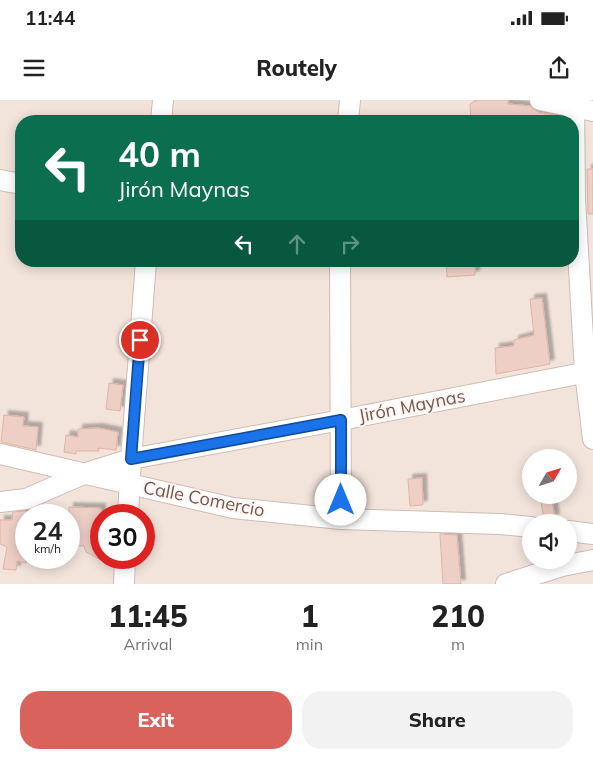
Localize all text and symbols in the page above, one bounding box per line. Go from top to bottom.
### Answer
text: 11:44 [25,6,75,30]
icon: menu [20,54,48,82]
text: Routely [256,54,337,82]
icon: share [545,54,573,82]
text: 40 m [118,132,201,176]
icon: left [35,135,100,200]
text: Jirón Maynas [118,175,250,203]
icon: left [230,230,258,258]
icon: ahead [283,230,311,258]
icon: right [336,230,364,258]
pin [119,319,161,361]
icon: arrive [126,326,154,354]
street label: Jirón Maynas [357,384,467,427]
north arrow [522,449,578,504]
map controls [522,449,577,569]
position arrow [314,473,366,525]
street label: Calle Comercio [141,475,267,522]
speed limit sign: 30 [90,504,155,569]
button: sound [522,514,577,569]
text: 24 [32,515,63,546]
text: km/h [34,541,61,556]
text: 11:45 [108,597,188,635]
text: 1 [300,597,318,635]
text: 210 [431,597,485,635]
text: Arrival [123,634,172,654]
text: min [296,634,323,654]
text: m [451,634,465,654]
button: Exit [20,691,292,749]
button: Share [302,691,573,749]

